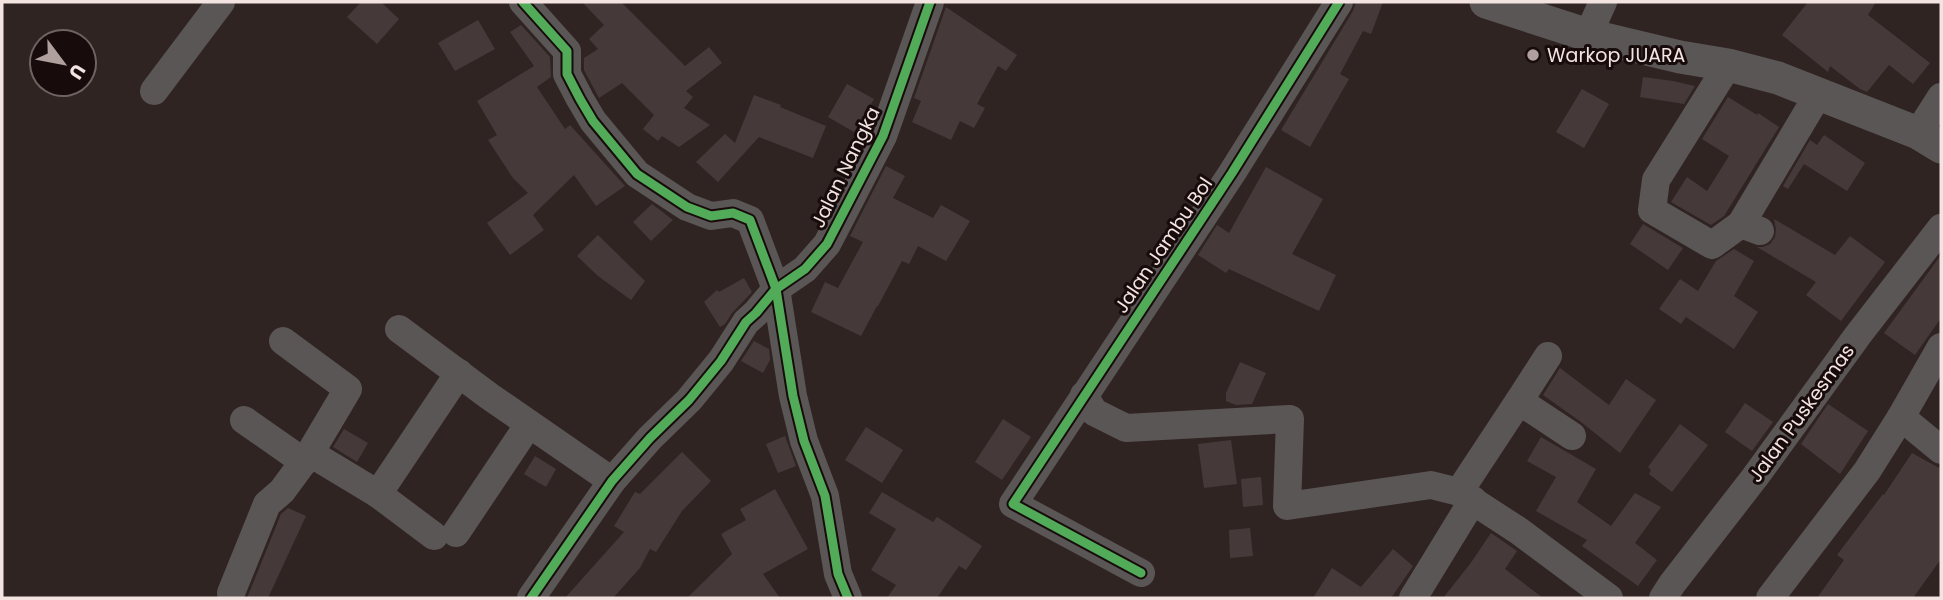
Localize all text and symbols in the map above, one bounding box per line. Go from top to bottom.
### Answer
north arrow [28,28,98,98]
place label: Warkop JUARA [1547,42,1686,69]
marker: Warkop JUARA [1525,47,1541,63]
text: U [62,59,92,85]
street label: Jalan Nangka [804,102,886,232]
street label: Jalan Jambu Bol [1108,172,1219,319]
street label: Jalan Puskesmas [1742,339,1861,488]

